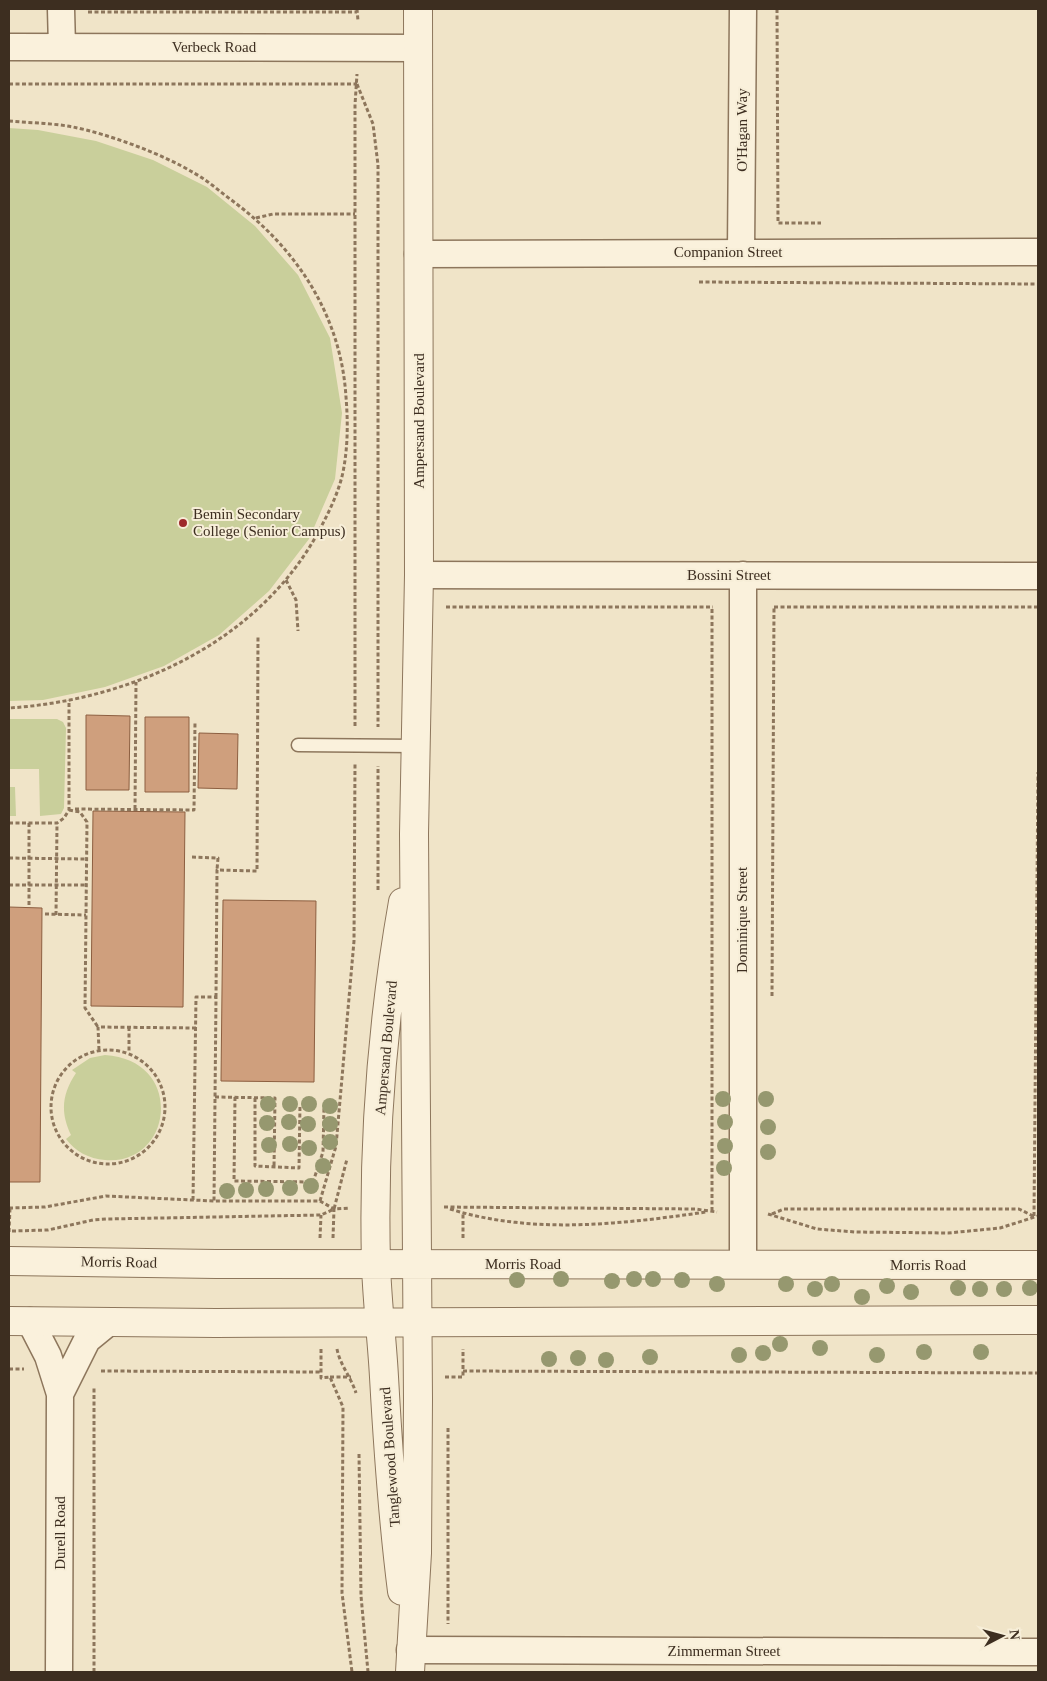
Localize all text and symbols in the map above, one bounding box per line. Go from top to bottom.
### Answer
street label: Verbeck Road [172,39,257,55]
street label: O'Hagan Way [734,88,750,172]
street label: Companion Street [674,244,783,260]
street label: Ampersand Boulevard [411,353,427,489]
place label: Bemin Secondary College (Senior Campus) [193,506,345,540]
marker: Bemin Secondary College (Senior Campus) [177,517,189,529]
street label: Bossini Street [687,567,772,583]
street label: Dominique Street [734,866,750,973]
street label: Ampersand Boulevard [372,979,400,1116]
street label: Morris Road [81,1253,158,1271]
street label: Morris Road [485,1256,562,1272]
street label: Morris Road [890,1257,967,1273]
street label: Tanglewood Boulevard [377,1386,403,1527]
street label: Durell Road [52,1496,68,1570]
north arrow [977,1611,1027,1661]
text: N [1006,1629,1022,1641]
street label: Zimmerman Street [668,1643,781,1659]

